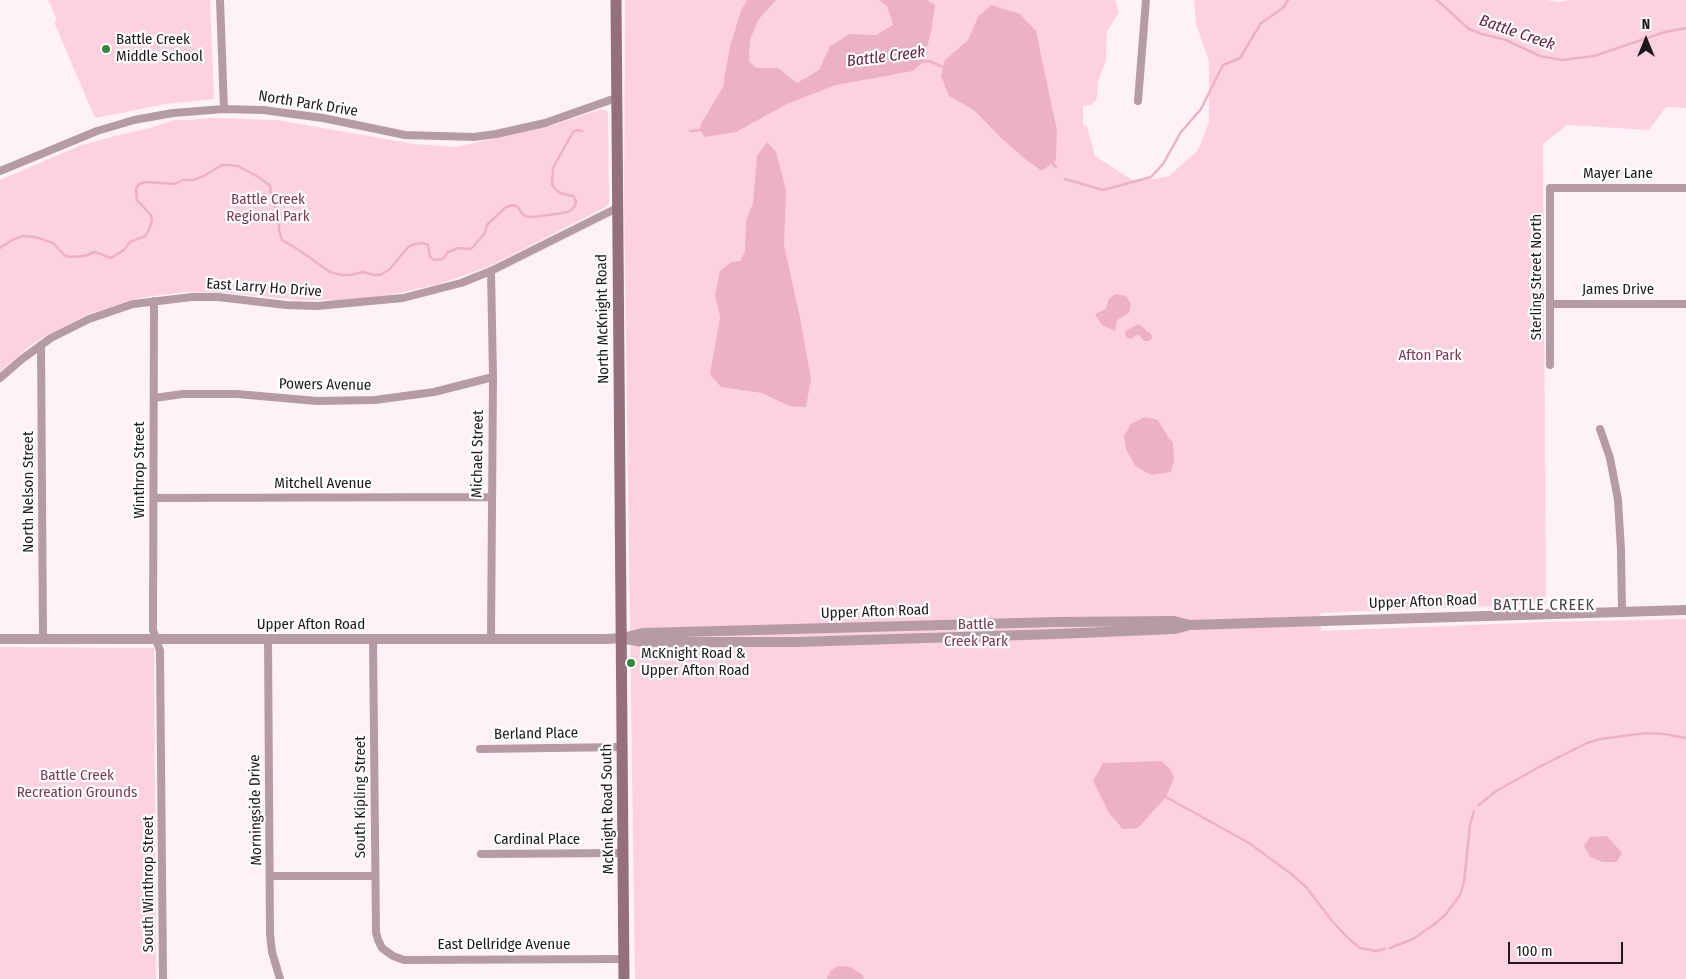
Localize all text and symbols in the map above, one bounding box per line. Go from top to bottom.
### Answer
water label: Battle Creek [1477,11,1557,55]
north arrow [1621,15,1671,65]
text: N [1642,16,1650,33]
place label: Battle Creek Middle School [116,31,203,66]
marker: Battle Creek Middle School [100,43,112,55]
water label: Battle Creek [846,43,926,71]
street label: North Park Drive [257,87,359,121]
street label: Mayer Lane [1583,165,1653,183]
park label: Battle Creek Regional Park [226,191,310,226]
street label: Sterling Street North [1528,214,1546,340]
street label: North McKnight Road [593,254,613,384]
street label: East Larry Ho Drive [206,275,322,301]
street label: James Drive [1582,281,1654,299]
park label: Afton Park [1398,347,1462,365]
street label: Powers Avenue [279,375,371,395]
street label: Michael Street [468,410,488,498]
street label: Winthrop Street [131,422,149,518]
street label: North Nelson Street [20,431,38,553]
street label: Mitchell Avenue [274,475,372,493]
street label: Upper Afton Road [1368,591,1478,613]
district label: BATTLE CREEK [1492,596,1596,616]
street label: Upper Afton Road [820,601,930,623]
street label: Upper Afton Road [257,616,365,634]
park label: Battle Creek Park [944,616,1008,651]
place label: McKnight Road & Upper Afton Road [641,645,750,680]
marker: McKnight Road & Upper Afton Road [625,657,637,669]
street label: Berland Place [494,724,578,744]
street label: South Kipling Street [352,736,370,858]
street label: McKnight Road South [598,744,618,874]
street label: Morningside Drive [246,754,266,866]
park label: Battle Creek Recreation Grounds [17,767,137,802]
street label: South Winthrop Street [140,816,158,952]
street label: Cardinal Place [494,831,580,849]
scale bar [1511,932,1626,964]
street label: East Dellridge Avenue [438,936,570,954]
text: 100 m [1516,942,1553,960]

